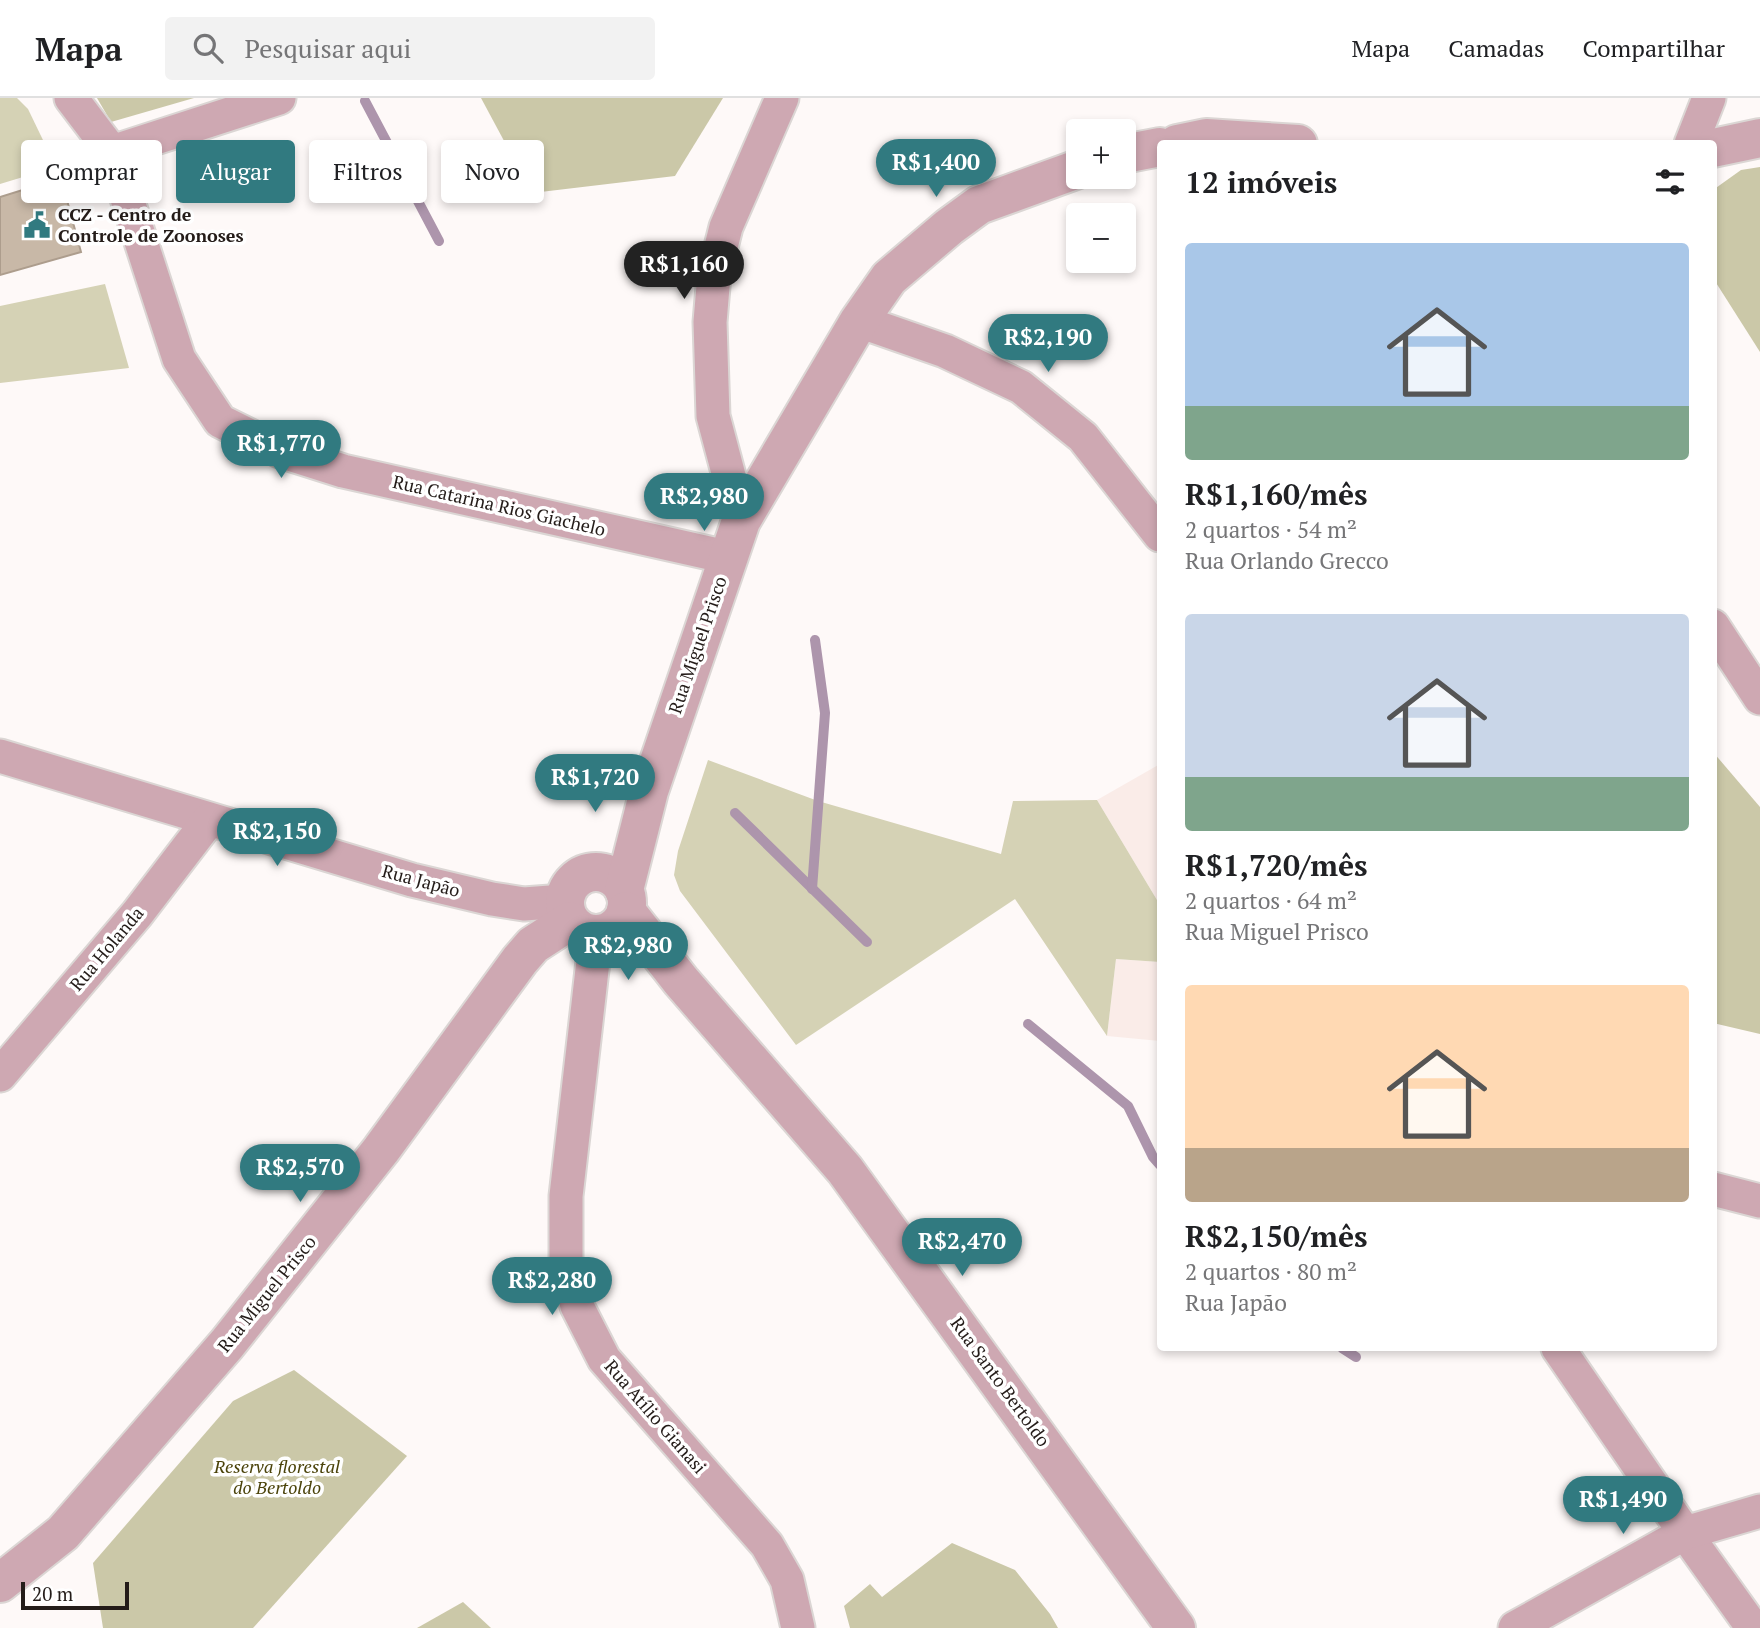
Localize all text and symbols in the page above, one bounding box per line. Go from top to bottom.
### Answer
search box [165,17,655,80]
text: Mapa [35,27,123,70]
icon: search [189,29,227,67]
text: Pesquisar aqui [245,31,411,65]
text: Mapa [1352,32,1410,64]
text: Camadas [1448,32,1544,64]
text: Compartilhar [1582,32,1725,64]
map controls [1066,119,1136,273]
button: + [1066,119,1136,189]
chip: Comprar [21,140,162,203]
chip: Alugar [176,140,295,203]
chip: Filtros [309,140,427,203]
chip: Novo [441,140,544,203]
pin: R$1,400 [871,140,1001,199]
text: R$1,400 [892,146,980,177]
text: 12 imóveis [1185,162,1337,202]
icon: filters [1651,163,1689,201]
place label: CCZ - Centro de Controle de Zoonoses [58,202,244,247]
button: − [1066,203,1136,273]
public building icon: CCZ - Centro de Controle de Zoonoses [22,210,52,240]
pin: R$1,160 [619,242,749,301]
text: R$1,160 [640,248,728,279]
icon: home [1374,289,1500,415]
pin: R$2,190 [983,314,1113,374]
text: R$2,190 [1004,321,1092,352]
pin: R$1,770 [216,420,346,480]
text: R$1,770 [237,427,325,458]
street label: Rua Catarina Rios Giachelo [391,469,608,541]
pin: R$2,980 [639,474,769,533]
text: R$1,160/mês [1185,474,1368,514]
text: R$2,980 [660,480,748,511]
text: 2 quartos · 54 m² [1185,514,1357,545]
text: Rua Orlando Grecco [1185,545,1389,576]
street label: Rua Miguel Prisco [662,573,732,717]
icon: home [1374,660,1500,786]
pin: R$1,720 [530,754,660,814]
text: R$1,720 [551,761,639,792]
pin: R$2,150 [212,808,342,868]
text: R$2,150 [233,815,321,846]
text: R$1,720/mês [1185,845,1368,885]
street label: Rua Japão [380,858,463,902]
text: 2 quartos · 64 m² [1185,885,1357,916]
street label: Rua Holanda [64,901,148,995]
text: Rua Miguel Prisco [1185,916,1369,947]
pin: R$2,980 [563,922,693,982]
text: R$2,980 [584,929,672,960]
icon: home [1374,1031,1500,1157]
pin: R$2,570 [235,1144,365,1204]
text: R$2,570 [256,1151,344,1182]
text: R$2,150/mês [1185,1216,1368,1256]
pin: R$2,470 [897,1218,1027,1278]
text: R$2,470 [918,1225,1006,1256]
street label: Rua Miguel Prisco [212,1230,321,1357]
text: 2 quartos · 80 m² [1185,1256,1357,1287]
pin: R$2,280 [487,1258,617,1317]
text: R$2,280 [508,1264,596,1295]
text: Rua Japão [1185,1287,1287,1318]
street label: Rua Santo Bertoldo [946,1312,1056,1451]
street label: Rua Atílio Gianasi [600,1354,712,1478]
park label: Reserva florestal do Bertoldo [213,1454,340,1499]
pin: R$1,490 [1558,1476,1688,1536]
text: R$1,490 [1579,1483,1667,1514]
scale bar [21,1579,130,1611]
text: 20 m [32,1581,73,1606]

